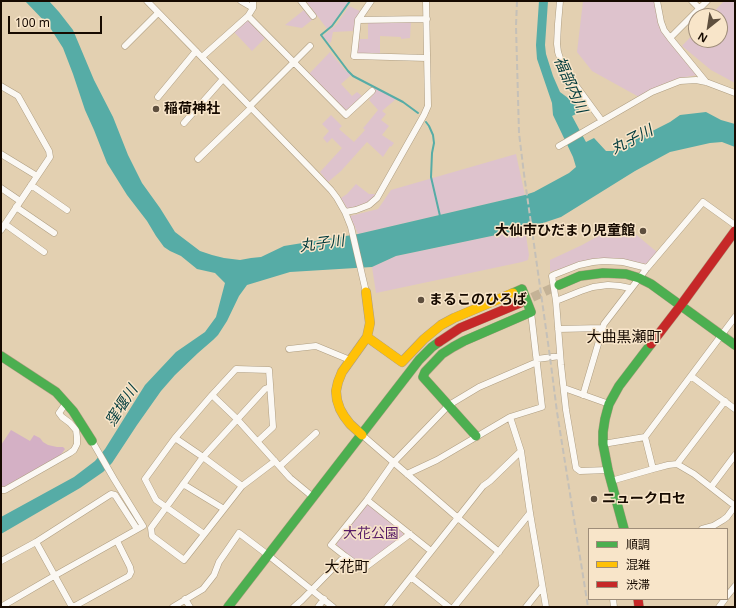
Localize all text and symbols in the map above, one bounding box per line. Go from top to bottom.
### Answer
scale bar [10,8,104,34]
north arrow [688,8,728,48]
text: 100 m [15,14,50,31]
text: N [695,29,710,47]
water label: 福部内川 [550,54,590,116]
place label: 稲荷神社 [164,101,220,117]
marker: 稲荷神社 [151,104,161,114]
water label: 丸子川 [608,122,656,158]
place label: 大仙市ひだまり児童館 [495,223,635,239]
marker: 大仙市ひだまり児童館 [638,226,648,236]
water label: 丸子川 [298,232,346,256]
place label: まるこのひろば [429,292,527,308]
marker: まるこのひろば [416,295,426,305]
district label: 大曲黒瀬町 [587,329,661,347]
water label: 窪堰川 [102,382,142,430]
place label: ニュークロセ [602,491,686,507]
marker: ニュークロセ [589,494,599,504]
park label: 大花公園 [343,526,399,542]
legend [588,528,728,600]
text: 順調 [626,536,650,553]
text: 混雑 [626,556,650,573]
district label: 大花町 [325,559,369,577]
text: 渋滞 [626,576,650,593]

